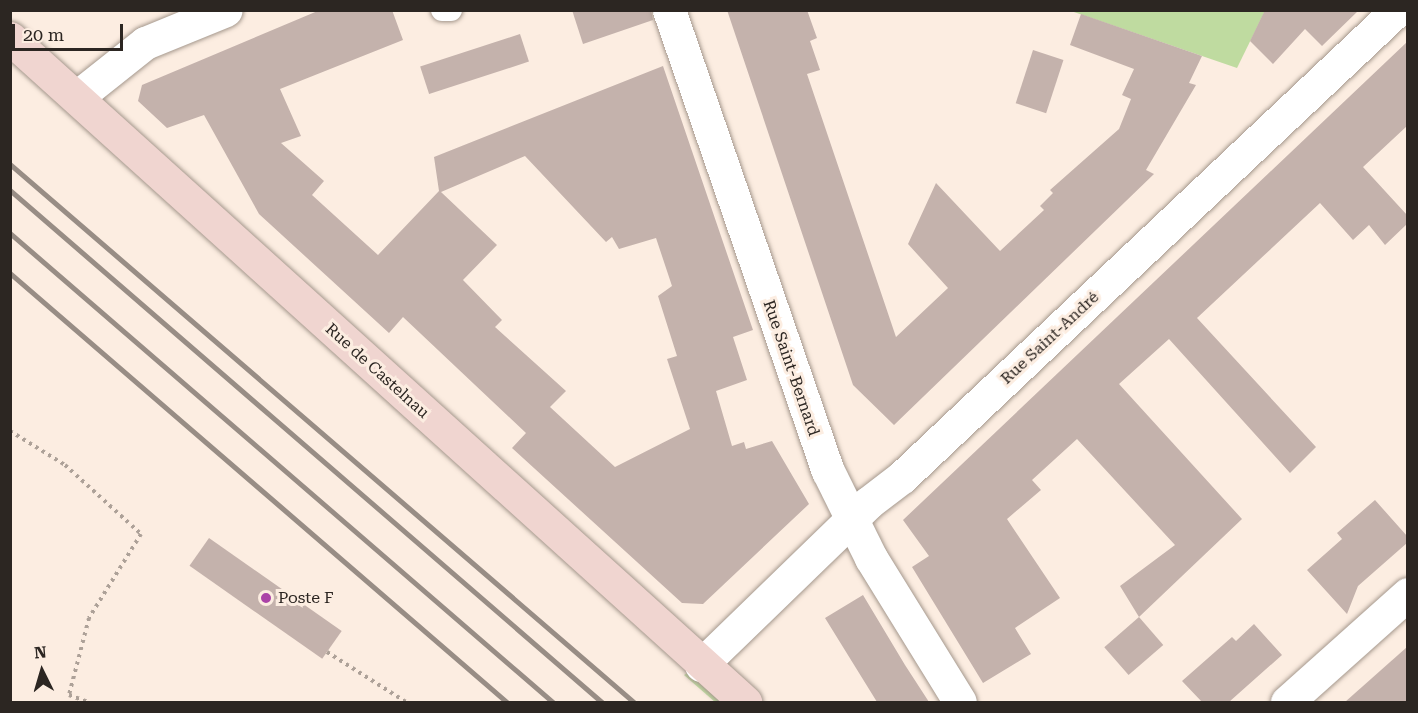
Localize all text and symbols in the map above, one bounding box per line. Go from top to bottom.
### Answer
scale bar [15,12,126,50]
text: 20 m [23,24,64,45]
street label: Rue Saint-André [997,288,1103,388]
street label: Rue Saint-Bernard [759,297,823,439]
street label: Rue de Castelnau [321,319,433,423]
place label: Poste F [278,588,334,608]
marker: Poste F [259,591,273,605]
north arrow [12,641,72,701]
text: N [33,643,47,663]

